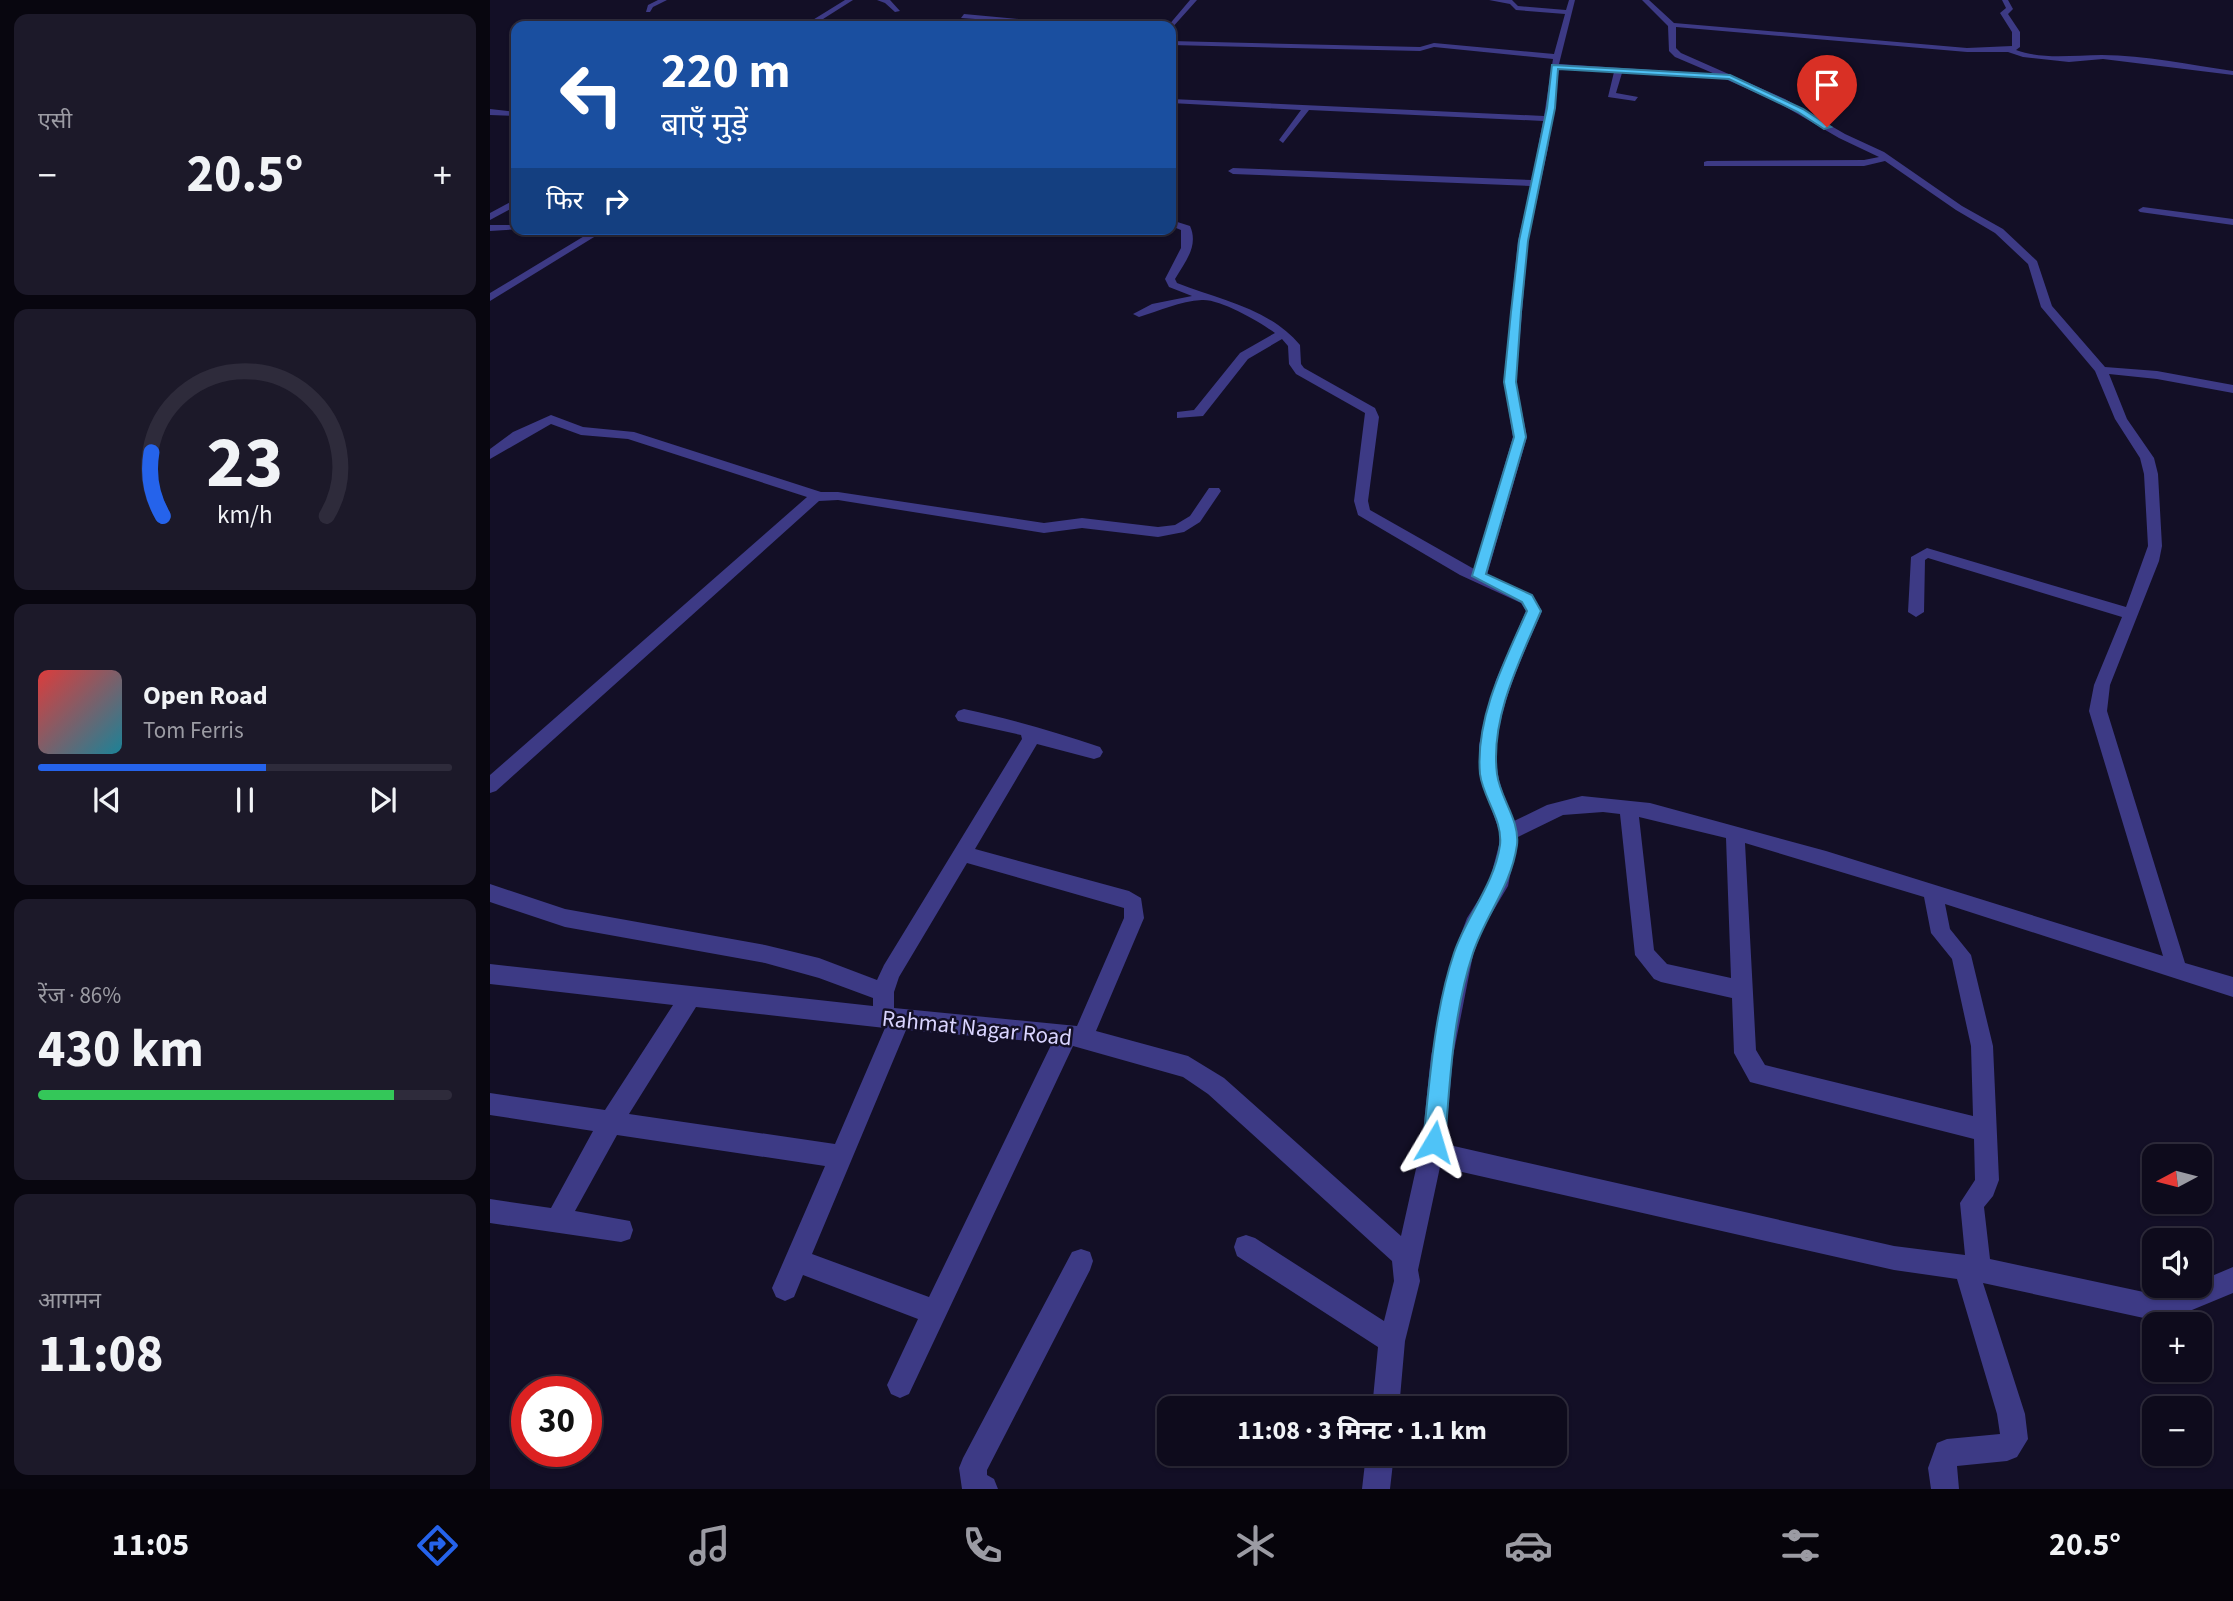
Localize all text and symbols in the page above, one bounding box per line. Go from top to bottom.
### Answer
text: 220 m [661,37,790,107]
icon: left [546,49,637,140]
pin [1797,55,1857,127]
icon: arrive [1808,66,1846,104]
text: बाएँ मुड़ें [661,102,748,148]
text: एसी [38,104,72,137]
text: 20.5° [187,138,303,212]
text: − [38,149,57,203]
text: + [433,149,452,203]
text: फिर [546,182,583,219]
icon: right [597,182,635,220]
text: 23 [207,411,283,515]
text: km/h [217,496,273,532]
text: Open Road [143,677,268,714]
text: Tom Ferris [143,714,244,747]
icon: previous [88,781,126,819]
icon: pause [226,781,264,819]
icon: next [364,781,402,819]
text: रेंज · 86% [38,979,121,1012]
street label: Rahmat Nagar Road [880,1002,1074,1054]
text: 430 km [38,1013,204,1087]
position arrow [1397,1105,1471,1179]
north arrow [2142,1144,2212,1214]
map controls [2142,1144,2212,1466]
button: sound [2142,1228,2212,1298]
text: आगमन [38,1284,101,1317]
button: + [2142,1312,2212,1382]
text: 11:08 [38,1318,163,1392]
speed limit sign: 30 [511,1376,602,1467]
button: − [2142,1396,2212,1466]
text: 11:08 · 3 मिनट · 1.1 km [1237,1412,1487,1449]
icon: directions [413,1521,462,1570]
icon: music [685,1521,734,1570]
icon: phone [958,1521,1007,1570]
icon: climate [1231,1521,1280,1570]
icon: car [1504,1521,1553,1570]
icon: filters [1776,1521,1825,1570]
text: 11:05 [112,1522,189,1568]
text: 20.5° [2049,1522,2121,1568]

